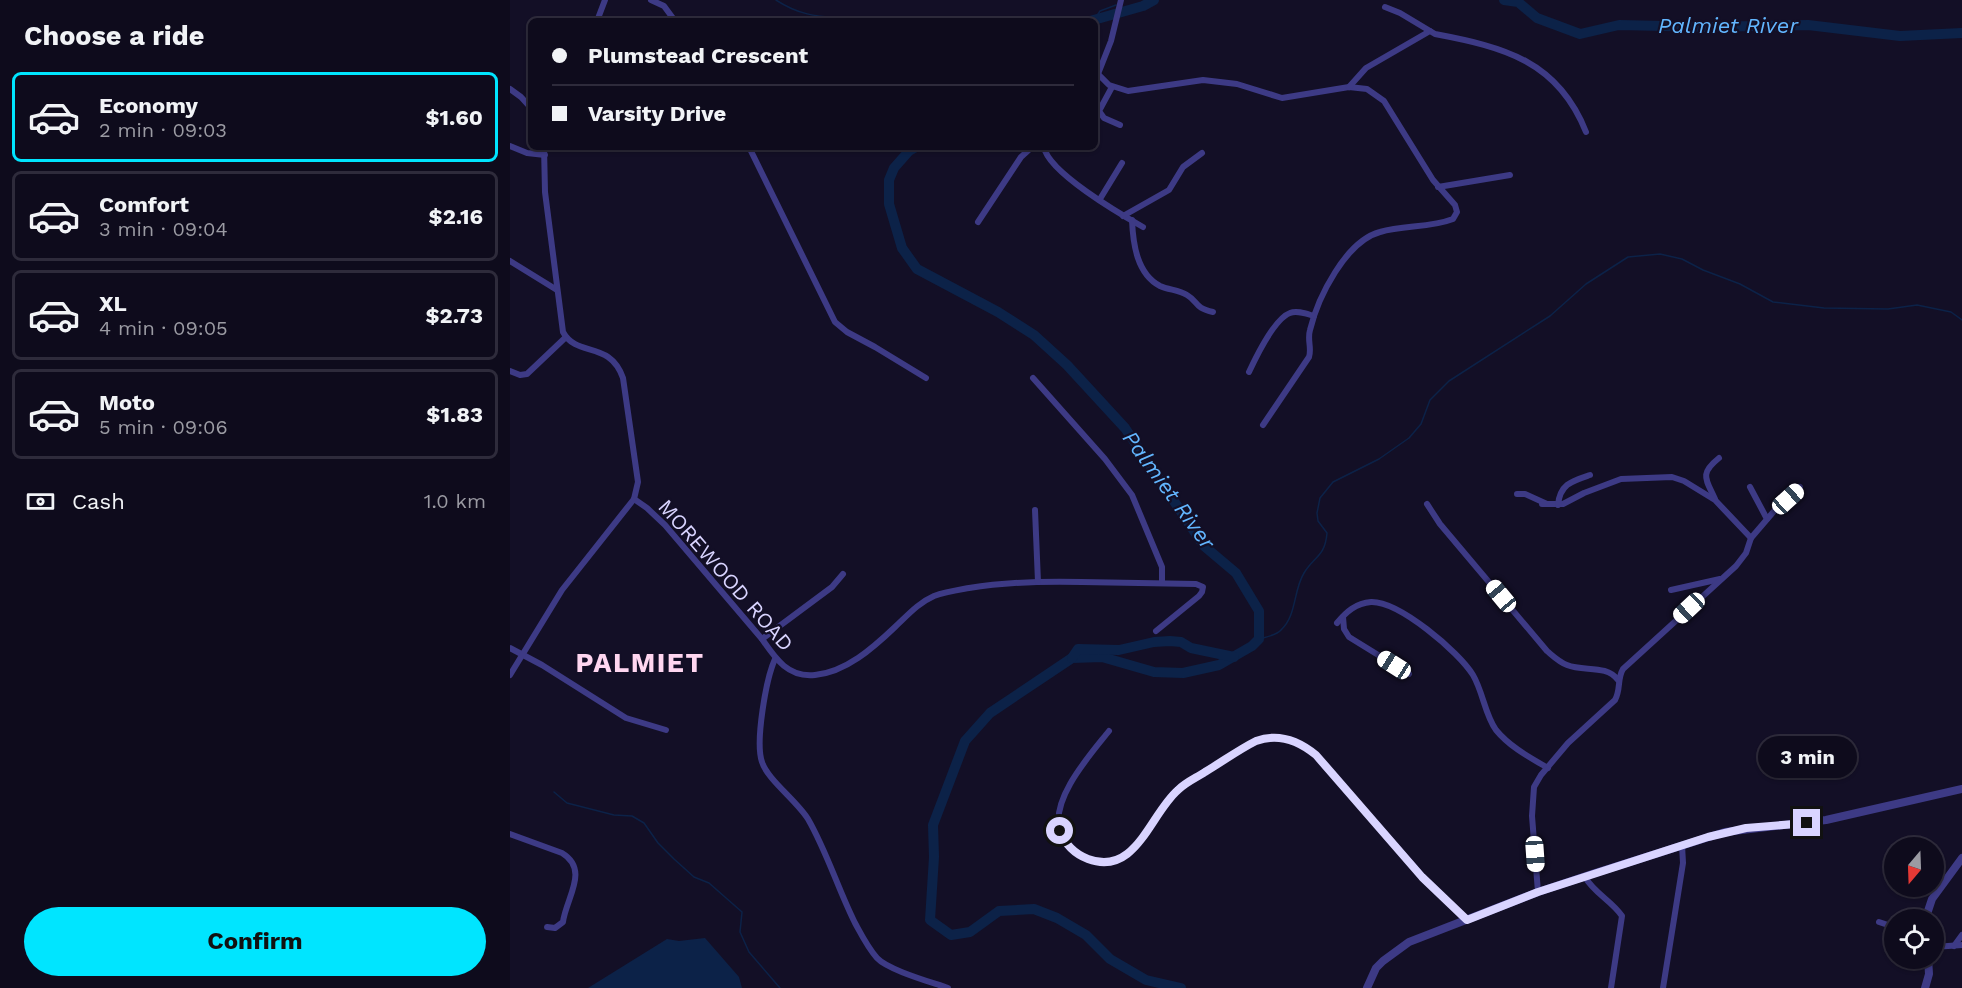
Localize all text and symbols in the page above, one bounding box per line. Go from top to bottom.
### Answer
water label: Palmiet River [1658,13,1799,38]
text: Choose a ride [24,20,204,52]
text: Plumstead Crescent [588,43,808,68]
icon: car [27,90,81,144]
text: Economy [99,93,198,118]
text: Varsity Drive [588,101,726,126]
text: $1.60 [425,105,483,130]
text: 2 min · 09:03 [99,118,227,142]
icon: car [27,189,81,243]
text: Comfort [99,192,189,217]
text: $2.16 [429,204,483,229]
text: 3 min · 09:04 [99,217,228,241]
icon: car [27,288,81,342]
text: XL [99,291,127,316]
text: $2.73 [425,303,483,328]
text: 4 min · 09:05 [99,316,228,340]
icon: car [27,387,81,441]
text: Moto [99,390,155,415]
text: $1.83 [426,402,483,427]
text: 5 min · 09:06 [99,415,228,439]
water label: Palmiet River [1118,426,1221,555]
car [1769,480,1807,518]
icon: cash [24,485,57,518]
text: Cash [72,489,125,514]
text: 1.0 km [424,489,486,513]
street label: MOREWOOD ROAD [653,494,799,656]
car [1483,576,1519,616]
car [1670,589,1708,627]
district label: PALMIET [575,647,705,679]
car [1374,648,1414,682]
callout: 3 min [1758,736,1856,778]
text: 3 min [1780,745,1835,769]
route end [1793,809,1820,836]
route start [1046,817,1073,844]
car [1525,835,1545,873]
north arrow [1884,837,1944,897]
map controls [1884,837,1944,969]
button: Confirm [24,907,486,976]
button: locate [1884,909,1944,969]

